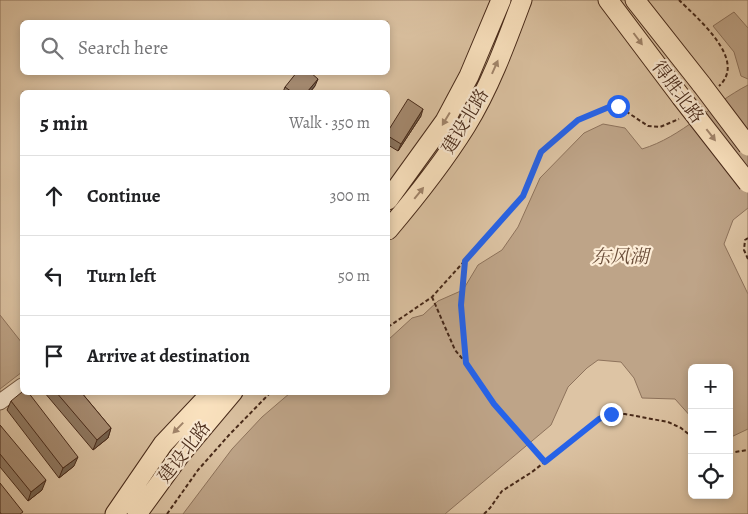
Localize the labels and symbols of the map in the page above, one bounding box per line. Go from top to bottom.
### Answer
one-way arrow [632,32,643,45]
street label: 得胜北路 [647,56,709,128]
one-way arrow [492,60,500,74]
street label: 建设北路 [436,84,494,158]
route start [607,95,630,118]
one-way arrow [441,112,450,125]
one-way arrow [705,128,716,141]
one-way arrow [414,187,425,200]
water label: 东风湖 [591,244,651,270]
route end [600,403,623,426]
street label: 建设北路 [152,416,216,488]
one-way arrow [172,421,184,433]

